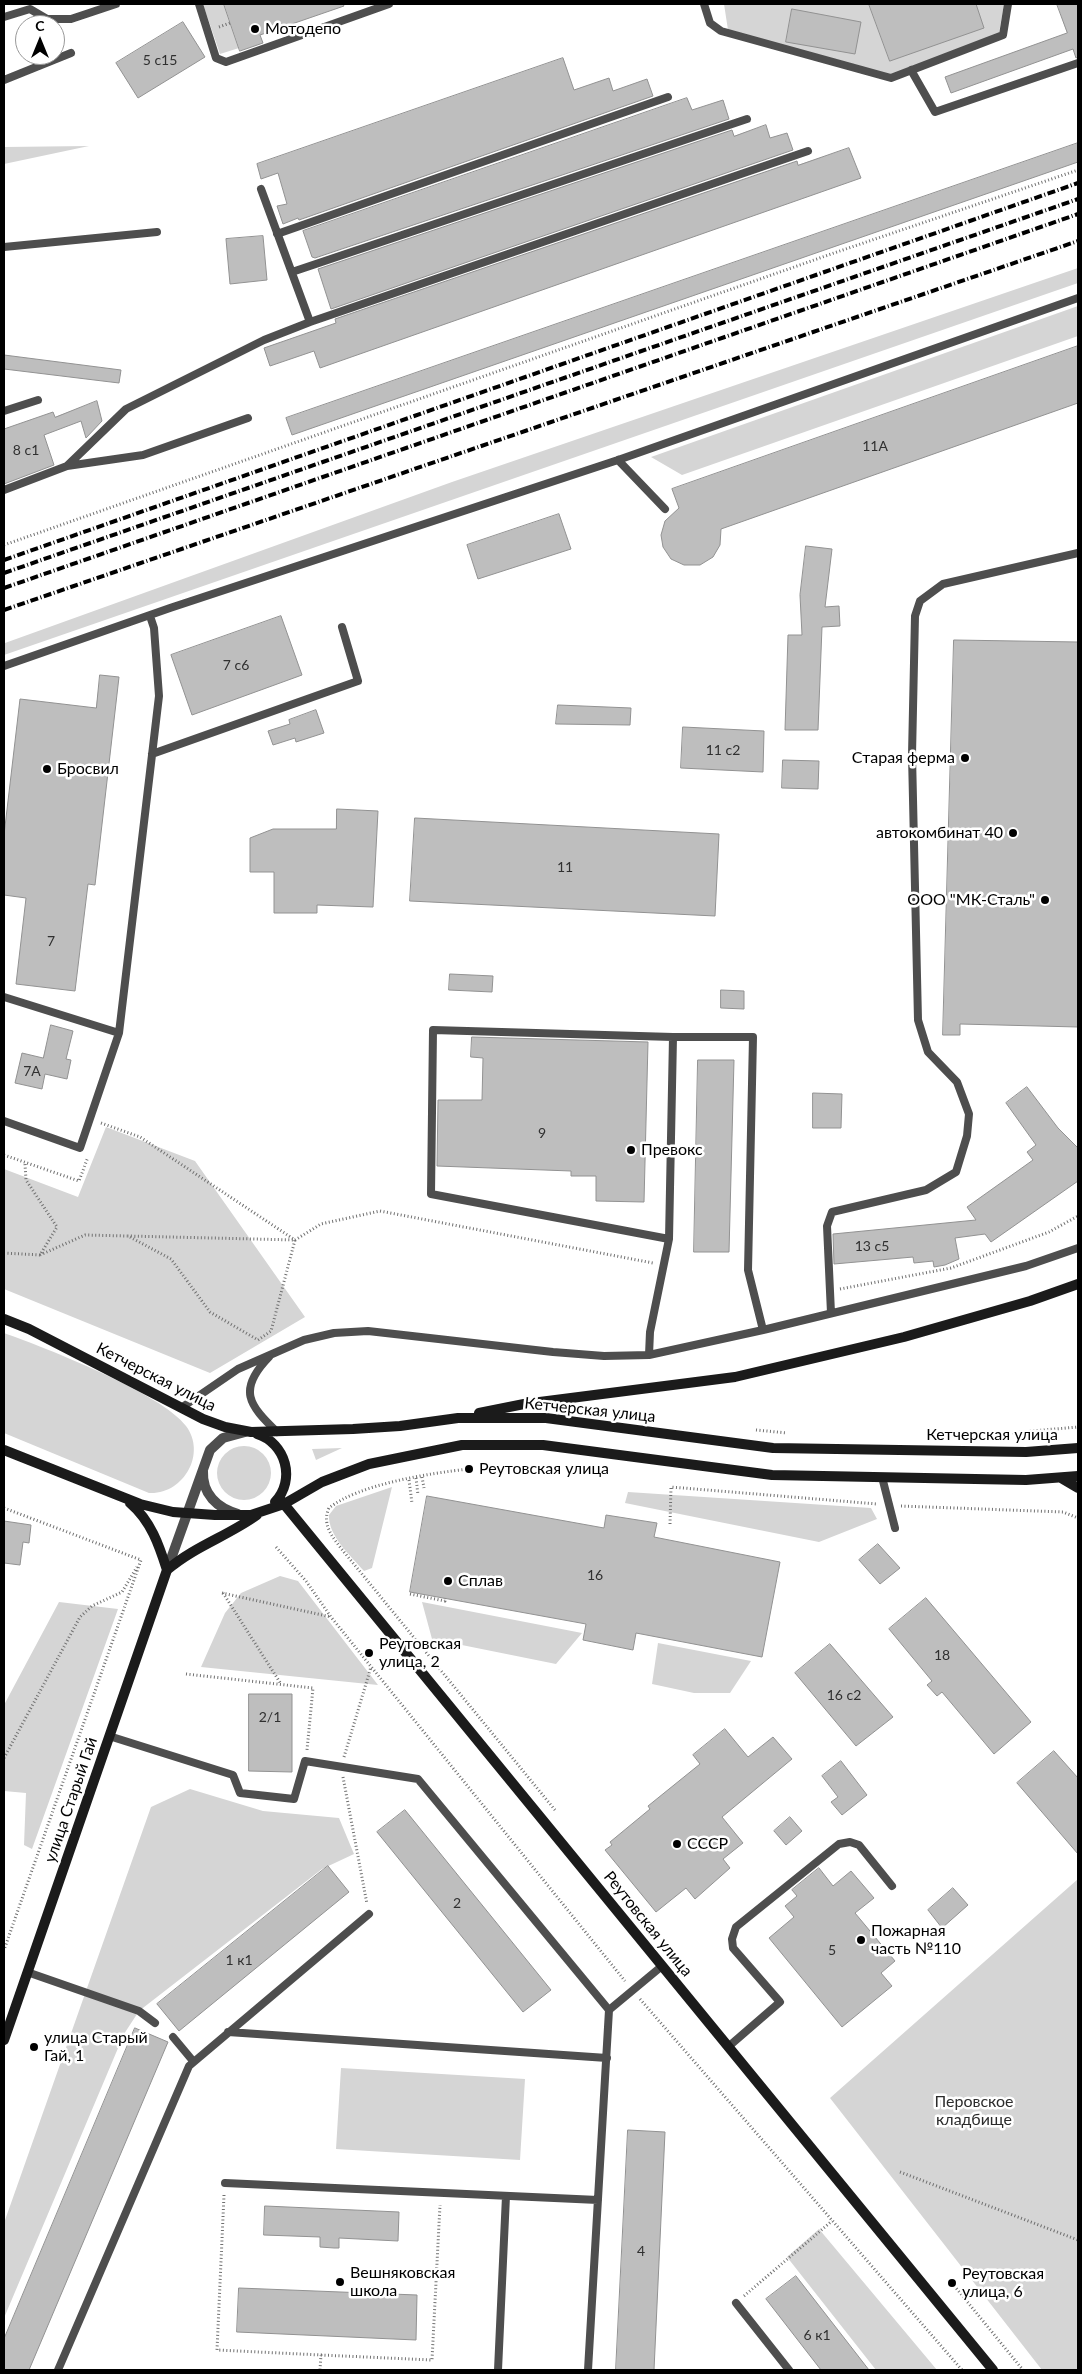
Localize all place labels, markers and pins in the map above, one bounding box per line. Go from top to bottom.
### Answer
place label: Мотодепо [265,19,341,39]
marker: Мотодепо [249,23,261,35]
place label: Старая ферма [852,748,955,768]
marker: Старая ферма [959,752,971,764]
place label: Бросвил [57,759,119,779]
marker: Бросвил [41,763,53,775]
place label: автокомбинат 40 [876,823,1003,843]
marker: автокомбинат 40 [1007,827,1019,839]
place label: ООО "МК-Сталь" [907,890,1035,910]
marker: ООО "МК-Сталь" [1039,894,1051,906]
place label: Превокс [641,1140,703,1160]
marker: Превокс [625,1144,637,1156]
place label: Реутовская улица [479,1459,609,1479]
marker: Реутовская улица [463,1463,475,1475]
place label: Сплав [458,1571,503,1591]
marker: Сплав [442,1575,454,1587]
place label: Реутовская улица, 2 [379,1634,461,1672]
marker: Реутовская улица, 2 [363,1647,375,1659]
place label: СССР [687,1834,728,1854]
marker: СССР [671,1838,683,1850]
place label: Пожарная часть №110 [871,1921,961,1959]
marker: Пожарная часть №110 [855,1934,867,1946]
place label: улица Старый Гай, 1 [44,2028,148,2066]
marker: улица Старый Гай, 1 [28,2041,40,2053]
place label: Вешняковская школа [350,2263,455,2301]
place label: Реутовская улица, 6 [962,2264,1044,2302]
marker: Вешняковская школа [334,2276,346,2288]
marker: Реутовская улица, 6 [946,2277,958,2289]

